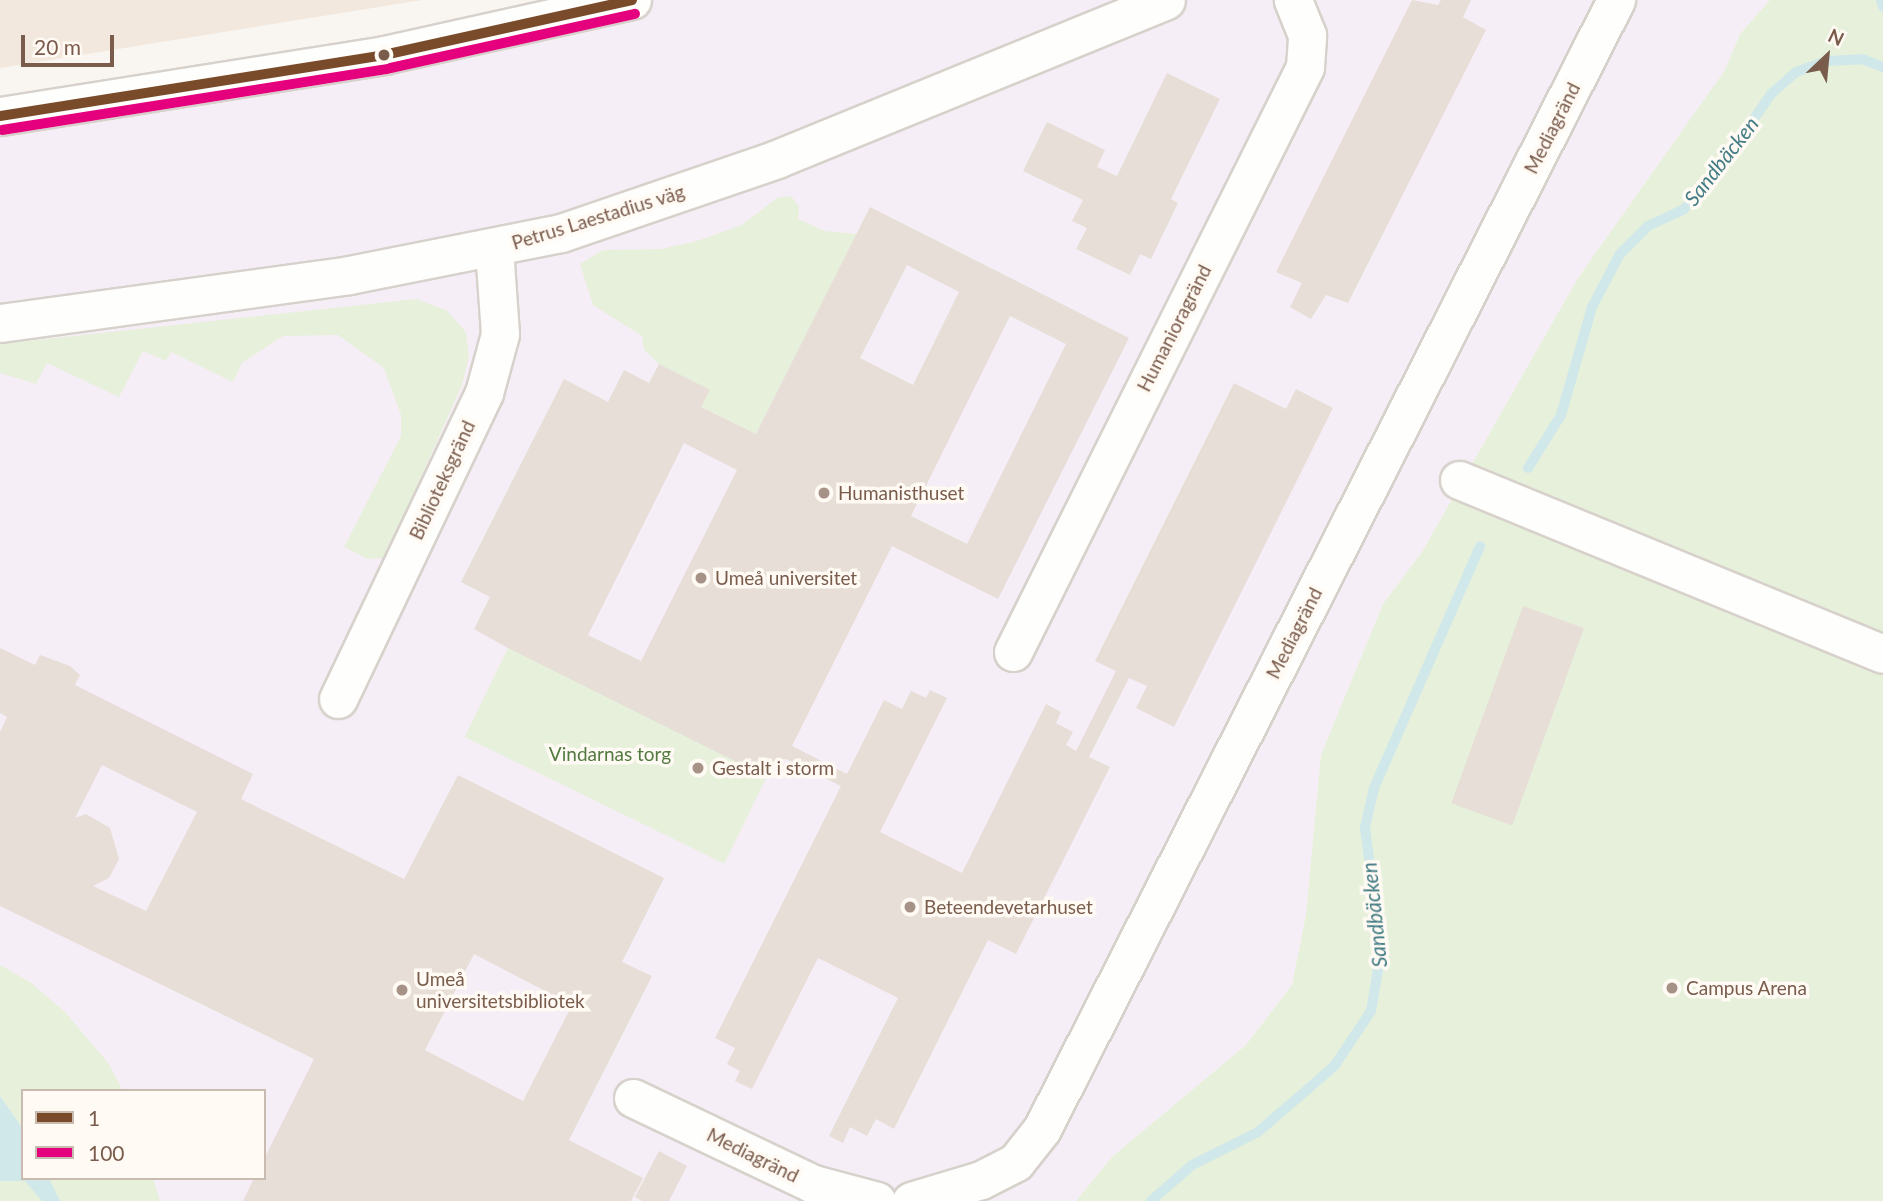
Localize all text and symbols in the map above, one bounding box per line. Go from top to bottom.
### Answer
scale bar [24,21,117,65]
north arrow [1792,21,1862,91]
text: N [1825,23,1848,50]
text: 20 m [34,34,81,59]
unlabelled marker [377,48,391,62]
street label: Mediagränd [1519,79,1585,177]
water label: Sandbäcken [1679,112,1763,210]
street label: Petrus Laestadius väg [509,180,687,254]
street label: Humanioragränd [1132,261,1216,395]
street label: Biblioteksgränd [404,417,480,543]
place label: Humanisthuset [838,482,964,504]
marker: Humanisthuset [816,485,832,501]
place label: Umeå universitet [715,567,857,589]
marker: Umeå universitet [693,570,709,586]
street label: Mediagränd [1261,584,1327,682]
park label: Vindarnas torg [549,743,671,765]
place label: Gestalt i storm [712,757,834,779]
marker: Gestalt i storm [690,760,706,776]
water label: Sandbäcken [1356,861,1392,969]
place label: Beteendevetarhuset [924,896,1093,918]
marker: Beteendevetarhuset [902,899,918,915]
place label: Umeå universitetsbibliotek [416,968,585,1012]
place label: Campus Arena [1686,977,1808,999]
marker: Campus Arena [1664,980,1680,996]
marker: Umeå universitetsbibliotek [394,982,410,998]
legend [21,1089,266,1180]
text: 1 [88,1105,100,1130]
street label: Mediagränd [703,1123,803,1187]
text: 100 [88,1140,125,1165]

